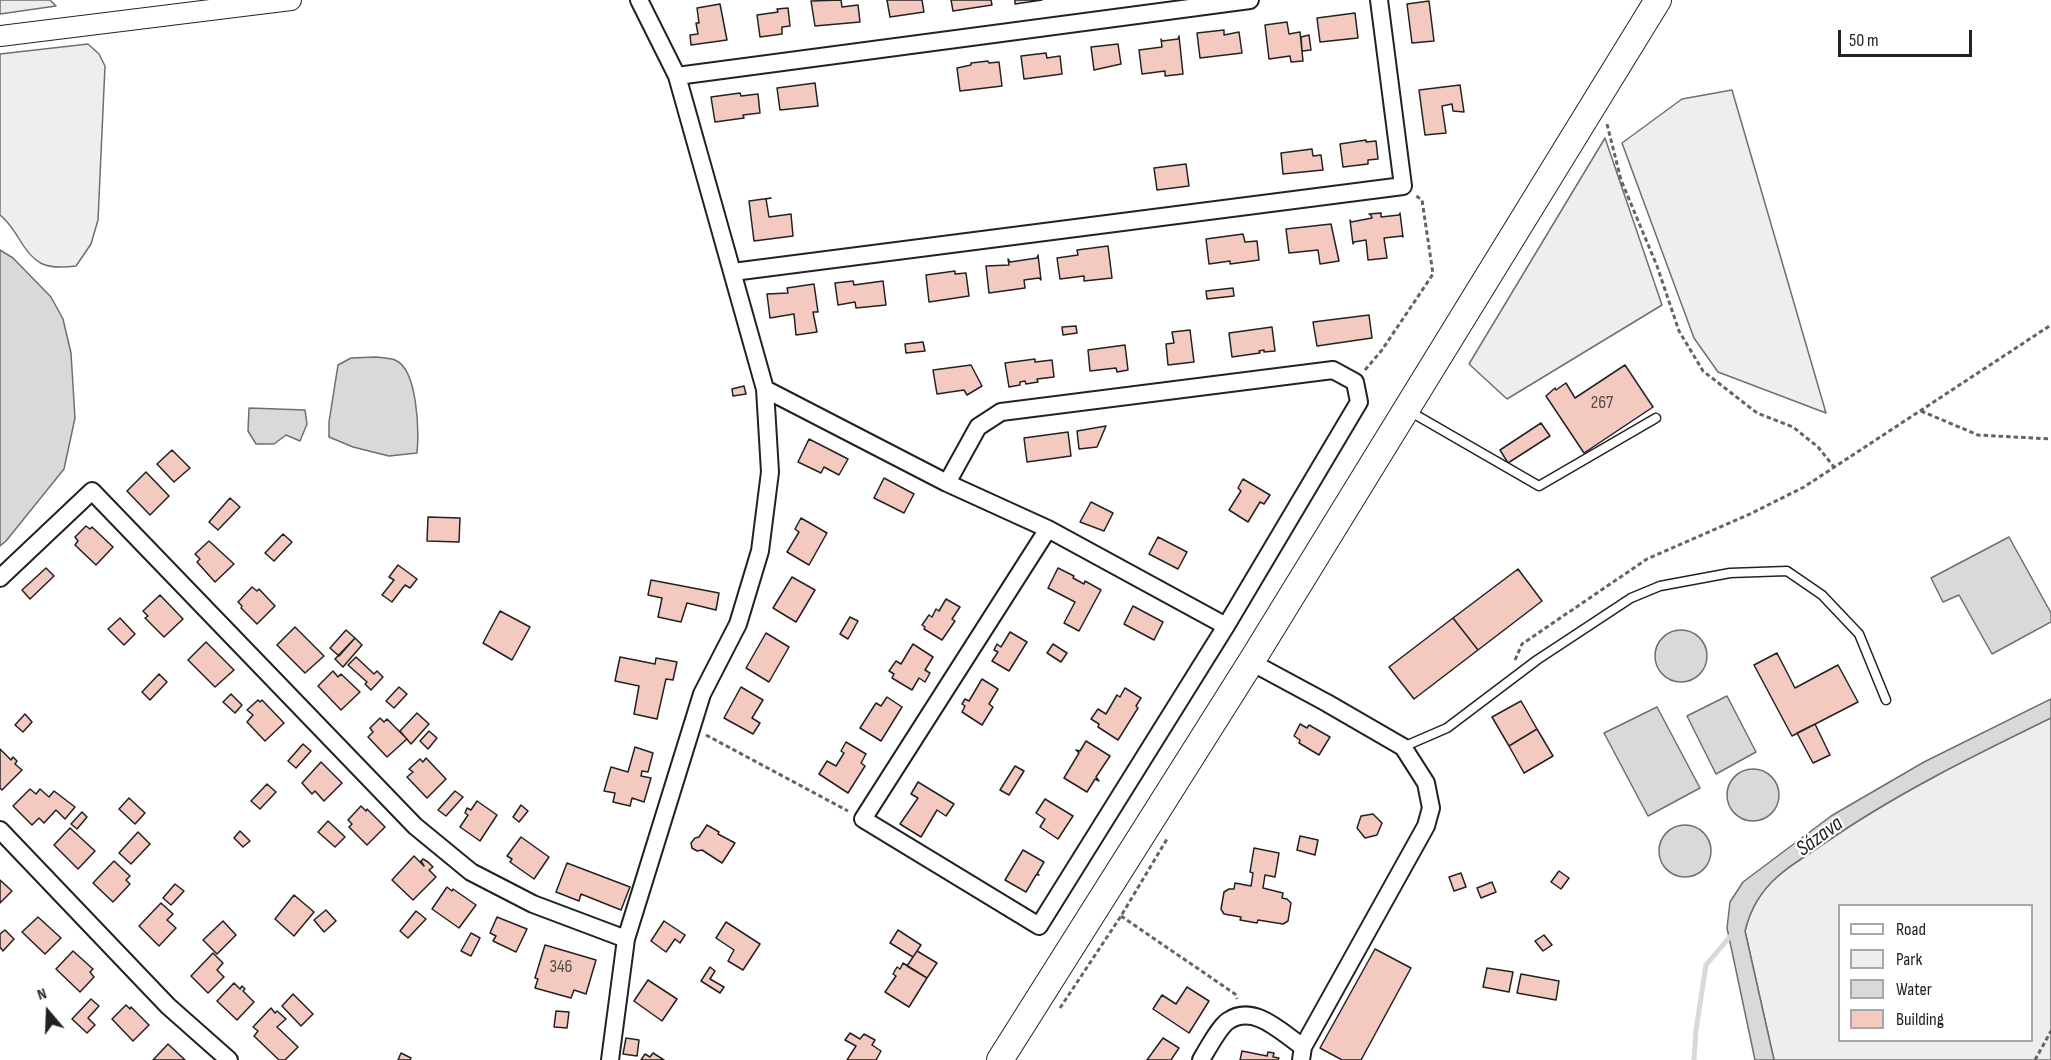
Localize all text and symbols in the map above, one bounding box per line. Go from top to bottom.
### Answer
scale bar [1841,18,1974,56]
text: 50 m [1849,30,1879,51]
house number: 267 [1591,392,1613,414]
water label: Sázava [1791,811,1849,863]
legend [1838,904,2033,1042]
text: Road [1896,919,1926,940]
text: Park [1896,949,1922,970]
house number: 346 [550,956,572,978]
text: Water [1896,979,1932,1000]
north arrow [18,982,78,1042]
text: N [35,984,49,1005]
text: Building [1896,1009,1944,1030]

